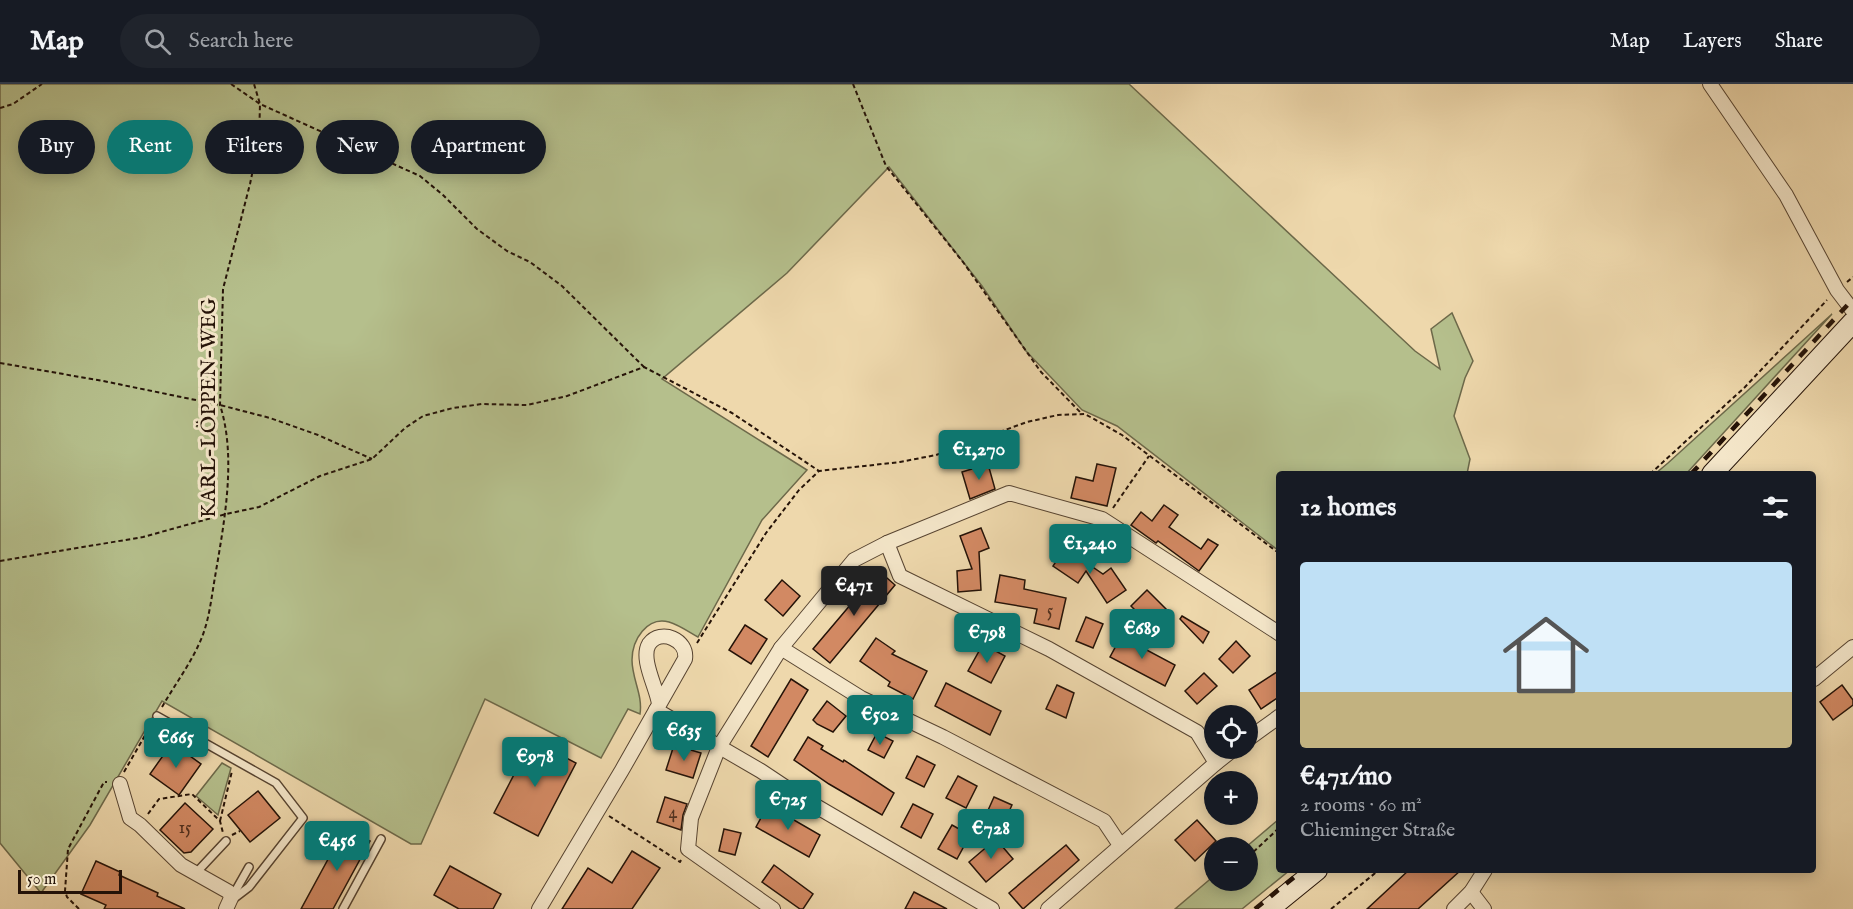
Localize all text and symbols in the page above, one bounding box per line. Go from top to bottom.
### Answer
search box [120,14,540,68]
text: Map [30,24,84,59]
icon: search [141,25,174,58]
text: Search here [189,27,293,55]
text: Map [1610,28,1650,55]
text: Layers [1683,28,1742,55]
text: Share [1775,28,1823,55]
chip: Buy [18,120,95,174]
chip: Rent [107,120,193,174]
chip: Filters [205,120,304,174]
chip: New [316,120,399,174]
chip: Apartment [411,120,546,174]
street label: KARL-LÖPPEN-WEG [196,298,223,518]
pin: €1,270 [930,430,1028,481]
text: €1,270 [953,437,1005,462]
text: 12 homes [1300,491,1396,524]
icon: filters [1759,491,1792,524]
pin: €1,240 [1041,524,1139,575]
text: €1,240 [1063,531,1117,556]
pin: €471 [818,566,890,617]
text: €471 [835,573,873,598]
house number: 5 [1047,600,1054,623]
icon: home [1492,601,1600,709]
pin: €689 [1106,609,1178,660]
pin: €798 [951,613,1023,664]
text: €689 [1124,616,1160,641]
text: €798 [968,620,1006,645]
pin: €502 [844,695,916,746]
text: €502 [861,702,899,727]
map controls [1204,705,1258,891]
button: locate [1204,705,1258,759]
pin: €635 [648,711,720,762]
pin: €665 [140,718,212,769]
text: €635 [667,718,701,743]
text: €665 [158,725,194,750]
pin: €978 [499,737,571,788]
text: €978 [516,744,554,769]
text: €471/mo [1300,760,1392,793]
button: + [1204,771,1258,825]
pin: €725 [752,780,824,831]
text: €725 [769,787,807,812]
text: 2 rooms · 60 m² [1300,793,1422,818]
house number: 4 [669,802,678,825]
pin: €728 [955,809,1027,860]
text: €728 [972,816,1010,841]
house number: 15 [178,817,192,840]
text: Chieminger Straße [1300,818,1455,843]
pin: €456 [301,821,373,872]
text: €456 [318,828,356,853]
button: − [1204,837,1258,891]
scale bar [18,867,122,894]
text: 50 m [27,870,56,890]

